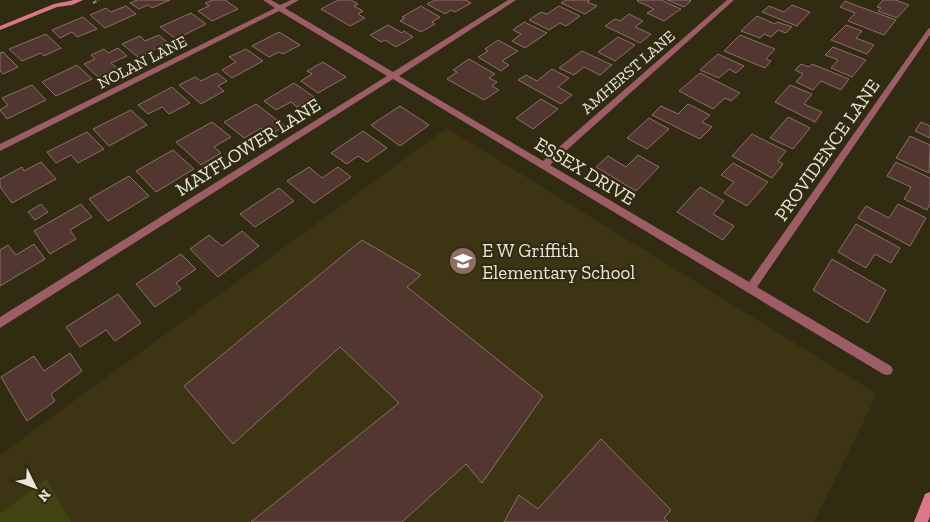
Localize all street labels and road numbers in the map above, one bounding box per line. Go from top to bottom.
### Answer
street label: AMHERST LANE [577,26,679,118]
street label: NOLAN LANE [94,31,190,93]
street label: PROVIDENCE LANE [769,75,885,225]
street label: MAYFLOWER LANE [171,93,325,201]
street label: ESSEX DRIVE [531,132,639,210]

